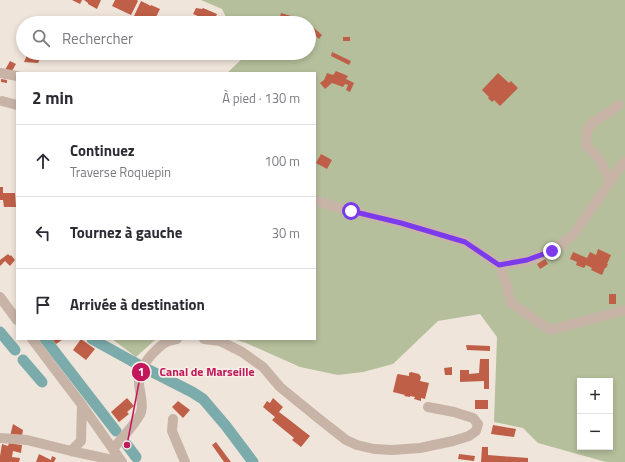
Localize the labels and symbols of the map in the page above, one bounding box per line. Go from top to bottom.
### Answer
route start [342,202,360,220]
route end [543,242,561,260]
callout: Canal de Marseille [131,360,262,384]
text: 1 [138,362,144,381]
text: Canal de Marseille [159,362,255,381]

